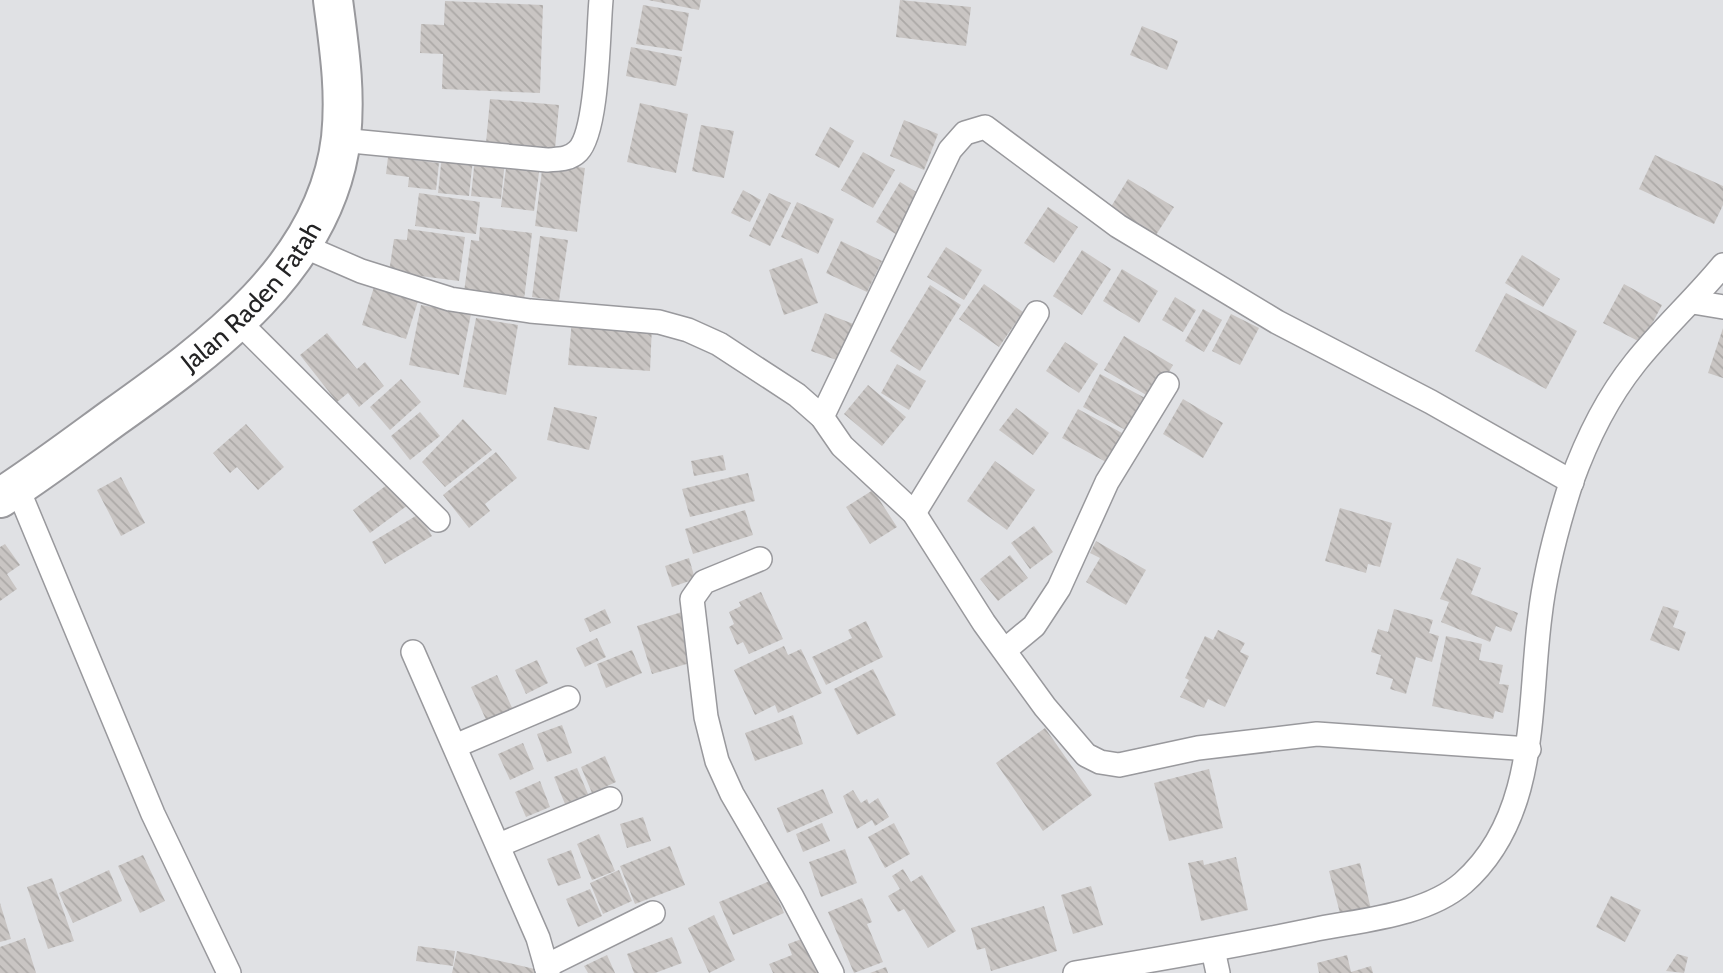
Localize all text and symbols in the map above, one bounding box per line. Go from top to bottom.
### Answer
street label: Jalan Raden Fatah [174,216,328,379]

